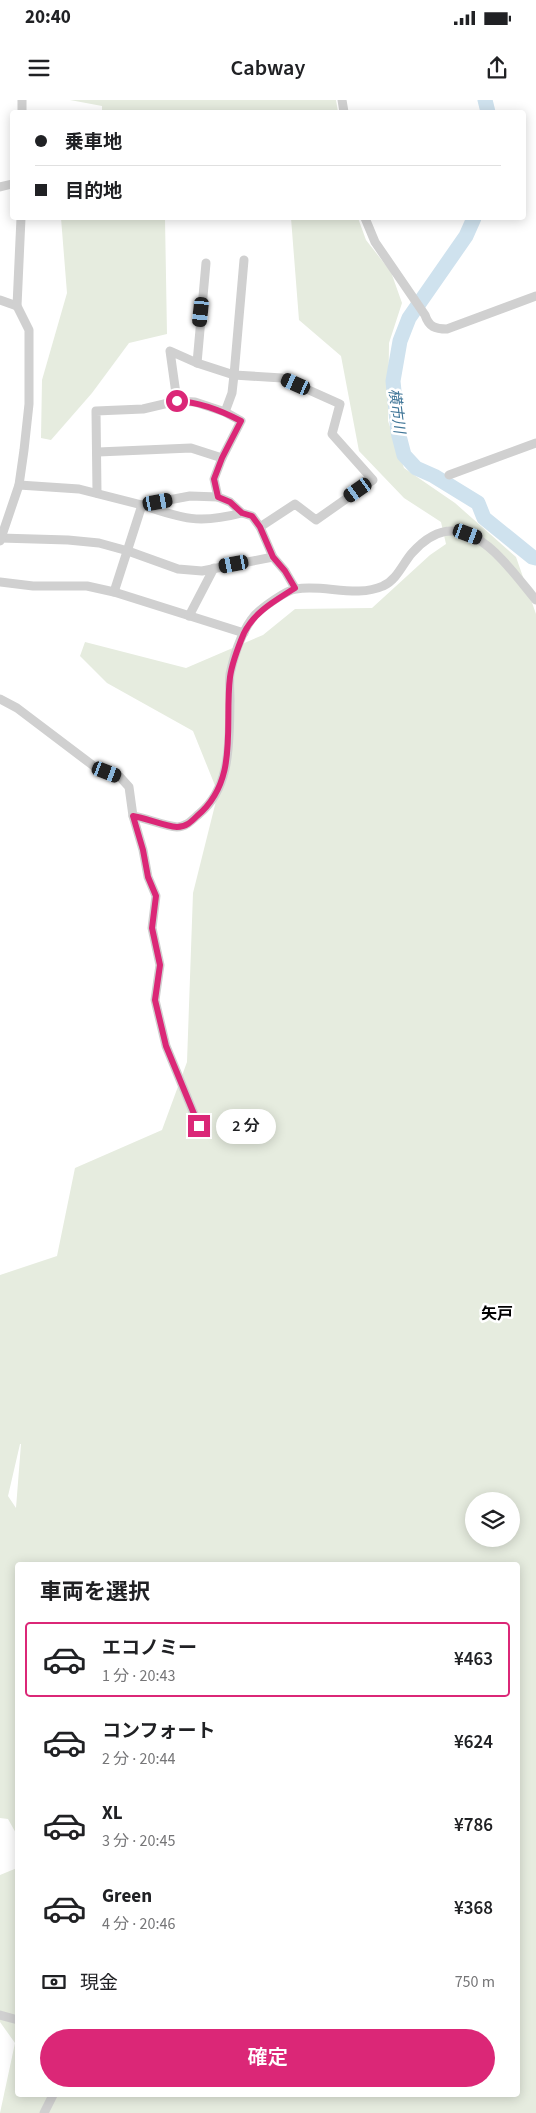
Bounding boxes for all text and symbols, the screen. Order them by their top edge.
text: 20:40 [25,4,71,31]
text: Cabway [231,52,305,84]
icon: menu [25,54,53,82]
icon: share [483,54,511,82]
text: 乗車地 [65,129,122,156]
text: 目的地 [65,178,122,205]
car [191,296,210,328]
car [279,371,312,397]
water label: 横市川 [383,387,410,437]
route start [166,390,188,412]
car [341,475,374,505]
car [141,492,174,512]
car [451,522,484,546]
car [217,554,250,574]
car [90,760,123,784]
callout: 2 分 [216,1108,276,1144]
route end [188,1115,210,1137]
text: 2 分 [232,1115,260,1137]
district label: 矢戸 [481,1303,513,1325]
map controls [465,1492,520,1547]
button: layers [465,1492,520,1547]
text: 車両を選択 [40,1576,150,1608]
text: エコノミー [102,1635,197,1662]
icon: car [42,1637,87,1682]
text: ¥463 [454,1646,493,1673]
text: 1 分 · 20:43 [102,1665,175,1687]
text: コンフォート [102,1718,215,1745]
icon: car [42,1720,87,1765]
text: ¥624 [454,1729,493,1756]
text: 2 分 · 20:44 [102,1748,175,1770]
text: XL [102,1800,123,1827]
icon: car [42,1803,87,1848]
text: ¥786 [454,1812,493,1839]
text: 3 分 · 20:45 [102,1830,175,1852]
text: Green [102,1883,152,1910]
icon: car [42,1886,87,1931]
text: ¥368 [454,1895,493,1922]
text: 4 分 · 20:46 [102,1913,175,1935]
icon: cash [40,1968,68,1996]
text: 現金 [80,1970,118,1997]
text: 750 m [455,1971,495,1993]
button: 確定 [40,2029,495,2087]

